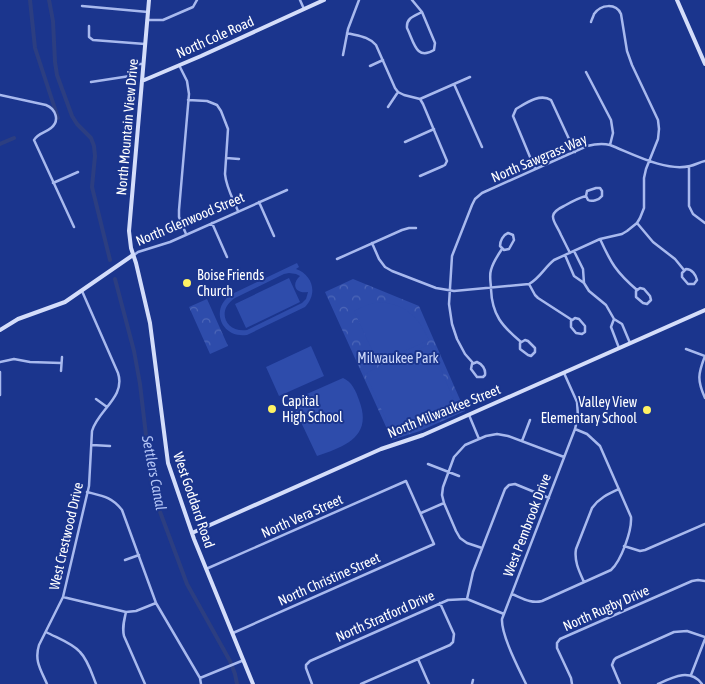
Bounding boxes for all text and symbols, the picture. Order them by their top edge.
street label: North Cole Road [174,13,256,61]
street label: North Mountain View Drive [113,58,141,196]
street label: North Sawgrass Way [489,131,590,185]
street label: North Glenwood Street [133,189,247,249]
place label: Boise Friends Church [197,267,264,299]
marker: Boise Friends Church [181,277,193,289]
park label: Milwaukee Park [357,350,439,366]
street label: North Milwaukee Street [385,381,503,441]
place label: Capital High School [282,393,343,425]
place label: Valley View Elementary School [541,394,638,426]
marker: Capital High School [266,403,278,415]
marker: Valley View Elementary School [641,404,653,416]
water label: Settlers Canal [139,433,170,512]
street label: West Goddard Road [170,450,218,550]
street label: West Pembrook Drive [500,471,554,579]
street label: West Crestwood Drive [46,481,86,591]
street label: North Vera Street [259,491,345,541]
street label: North Christine Street [276,549,382,609]
street label: North Rugby Drive [560,582,652,634]
street label: North Stratford Drive [333,587,437,645]

